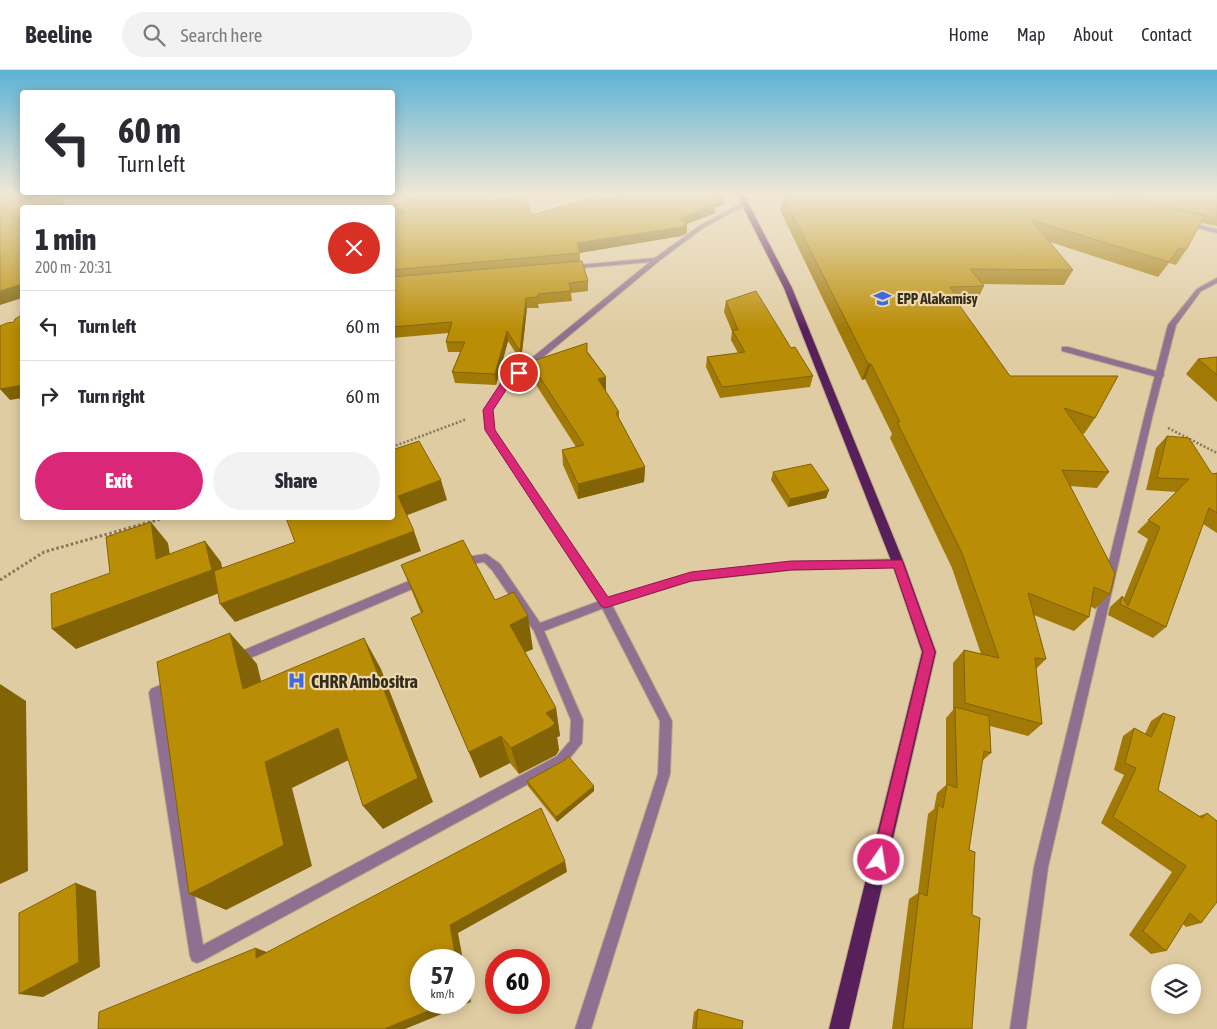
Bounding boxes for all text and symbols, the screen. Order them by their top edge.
search box [122,12,472,57]
text: Beeline [25,21,92,48]
icon: search [140,21,168,49]
text: Search here [180,24,262,46]
text: Home [949,24,989,45]
text: Map [1017,24,1046,45]
text: About [1074,24,1113,45]
text: Contact [1141,24,1192,45]
icon: left [35,110,100,175]
text: 60 m [118,110,181,150]
text: Turn left [118,151,185,177]
text: 1 min [35,222,96,256]
button: close [328,222,380,274]
text: 200 m · 20:31 [35,258,112,276]
school or university icon: EPP Alakamisy [873,288,893,308]
place label: EPP Alakamisy [897,290,979,307]
icon: left [35,312,63,340]
text: Turn left [78,315,136,337]
text: 60 m [346,315,380,337]
pin [498,352,540,394]
icon: arrive [505,359,533,387]
icon: right [35,382,63,410]
text: Turn right [78,385,145,407]
text: 60 m [346,385,380,407]
button: Exit [35,452,203,510]
button: Share [213,452,380,510]
hospital icon: CHRR Ambositra [287,671,307,691]
place label: CHRR Ambositra [311,671,418,692]
position arrow [852,833,904,885]
speed limit sign: 60 [485,949,550,1014]
text: 57 [431,961,454,989]
map controls [1151,964,1201,1014]
button: layers [1151,964,1201,1014]
text: km/h [431,987,454,1001]

